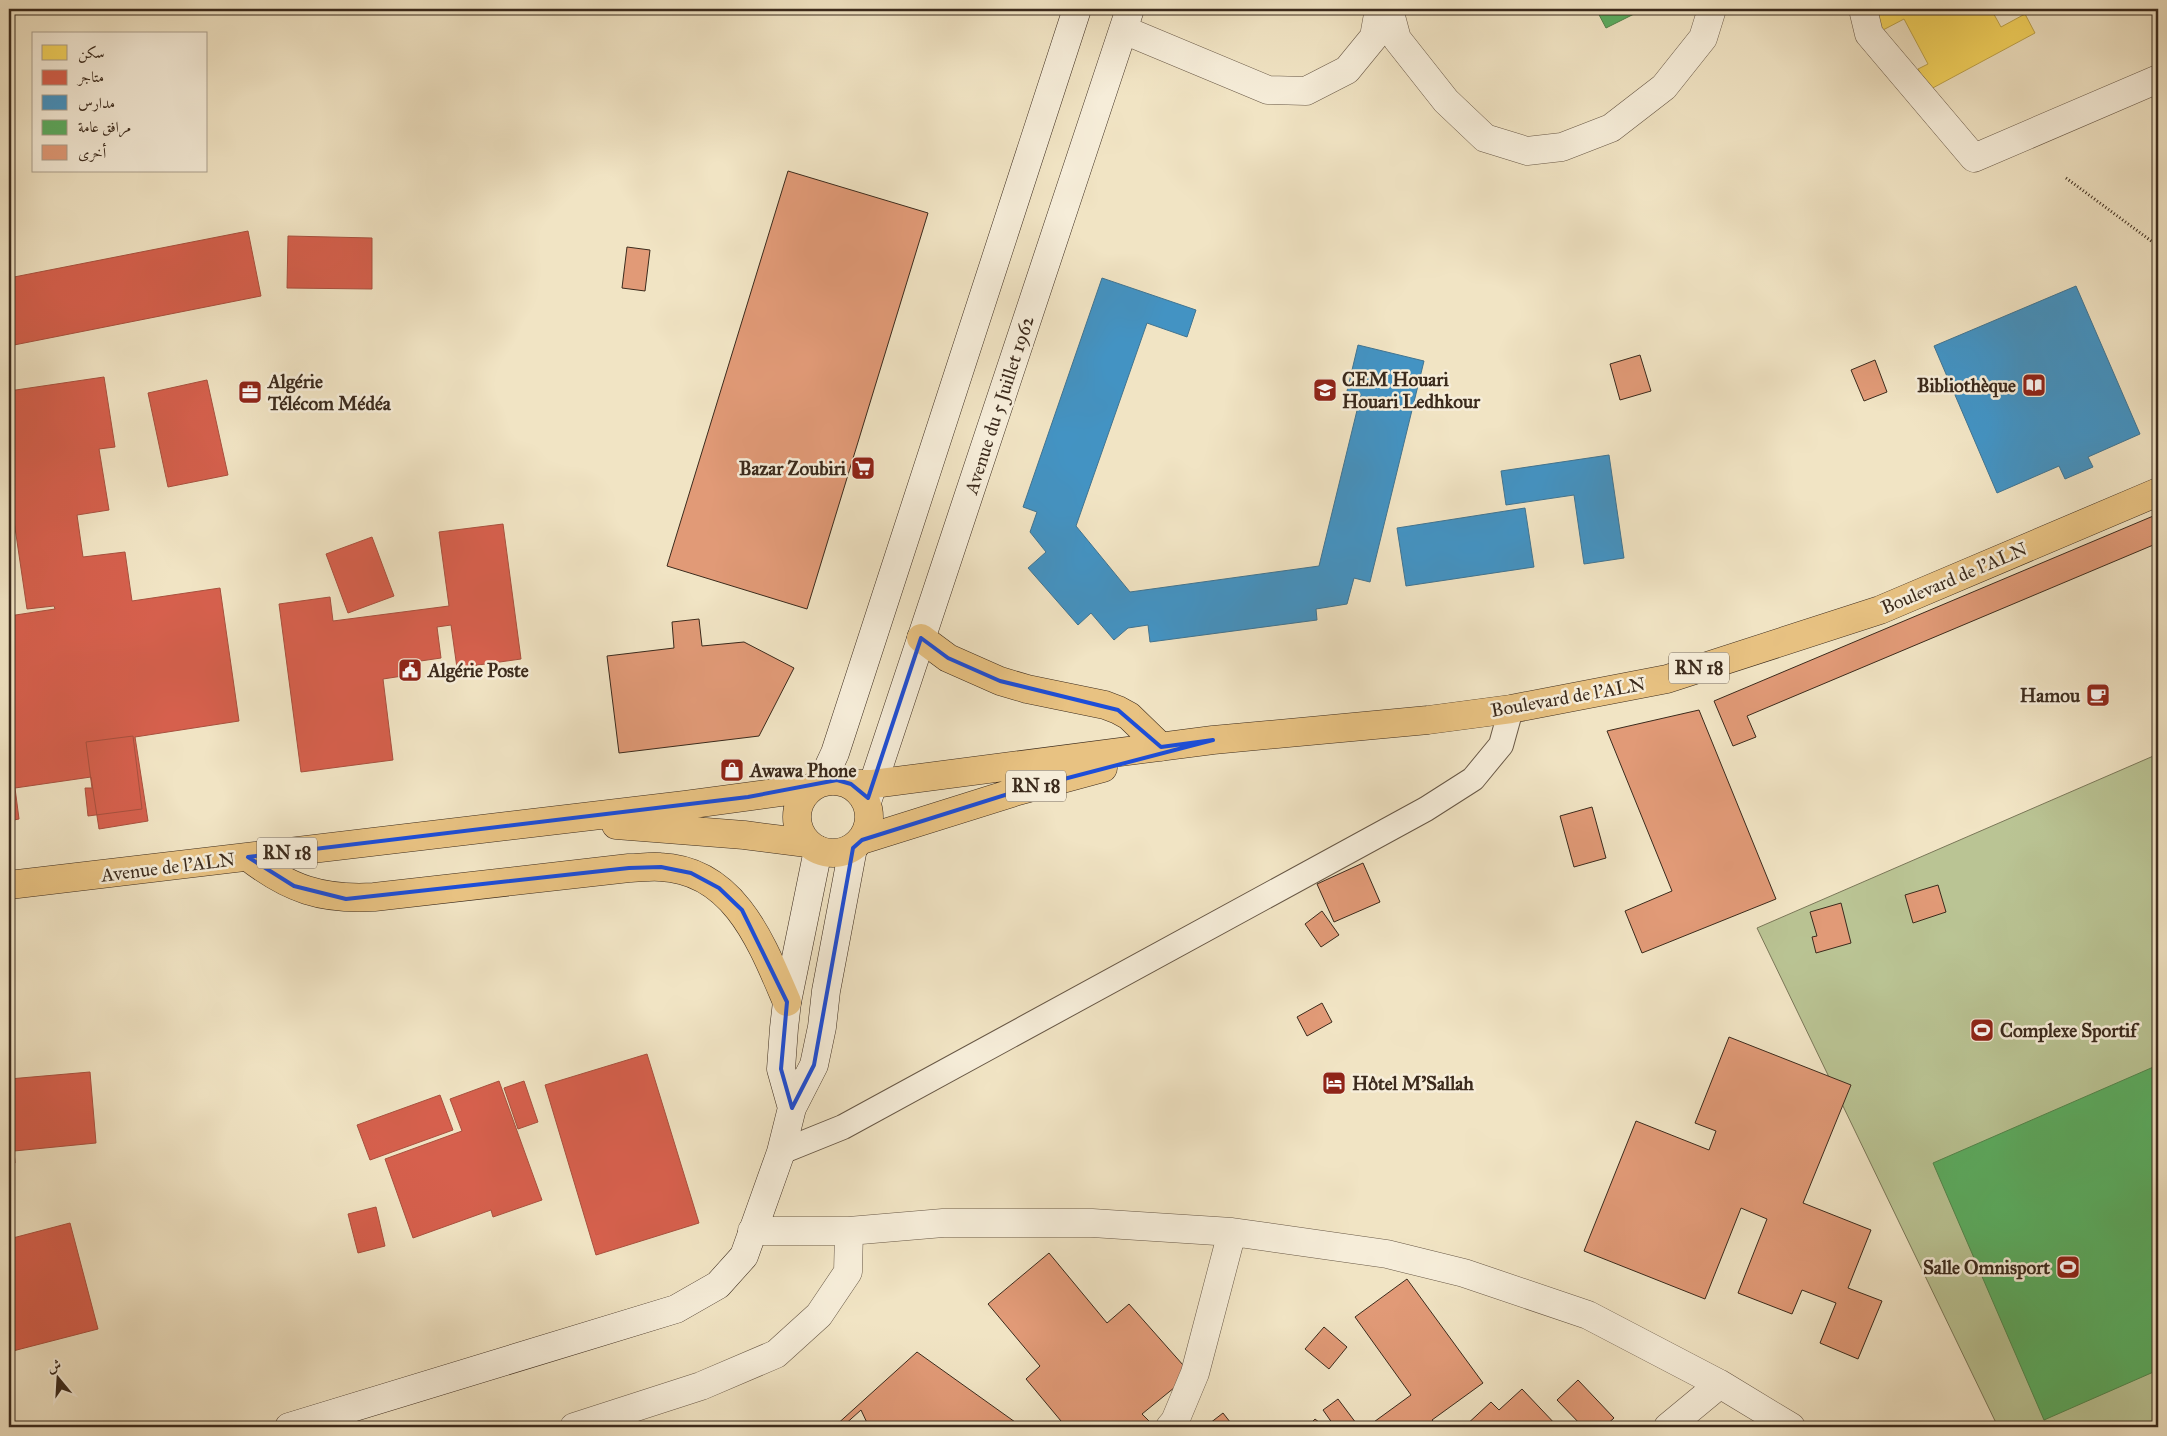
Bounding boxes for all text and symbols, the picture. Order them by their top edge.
legend [32,32,208,172]
text: سكن [78,44,105,63]
text: متاجر [76,68,104,86]
text: مدارس [78,94,115,112]
text: مرافق عامة [78,118,131,138]
text: أخرى [78,142,107,162]
street label: Avenue du 5 Juillet 1962 [959,312,1040,498]
place label: CEM Houari Houari Ledhkour [1342,368,1481,413]
place label: Algérie Télécom Médéa [266,370,392,415]
library icon: Bibliothèque [2021,372,2047,398]
place label: Bibliothèque [1917,374,2016,398]
school or university icon: CEM Houari Houari Ledhkour [1312,377,1338,403]
office icon: Algérie Télécom Médéa [237,379,263,405]
supermarket icon: Bazar Zoubiri [850,455,876,481]
place label: Bazar Zoubiri [739,457,847,480]
street label: Boulevard de l'ALN [1877,537,2031,619]
road number: RN 18 [1669,652,1729,684]
public building icon: Algérie Poste [397,657,423,683]
place label: Algérie Poste [426,659,529,683]
street label: Boulevard de l'ALN [1489,672,1647,722]
cafe icon: Hamou [2085,682,2111,708]
place label: Hamou [2020,684,2081,707]
shop icon: Awawa Phone [719,757,745,783]
place label: Awawa Phone [748,759,856,782]
road number: RN 18 [1006,770,1066,801]
road number: RN 18 [257,838,317,868]
street label: Avenue de l'ALN [99,847,236,887]
sports icon: Complexe Sportif [1969,1017,1995,1043]
place label: Complexe Sportif [2000,1019,2140,1043]
hotel icon: Hôtel M'Sallah [1321,1070,1347,1096]
place label: Hôtel M'Sallah [1352,1072,1474,1095]
sports icon: Salle Omnisport [2055,1254,2081,1280]
place label: Salle Omnisport [1923,1256,2050,1280]
north arrow [32,1354,82,1404]
text: ش [45,1356,63,1376]

